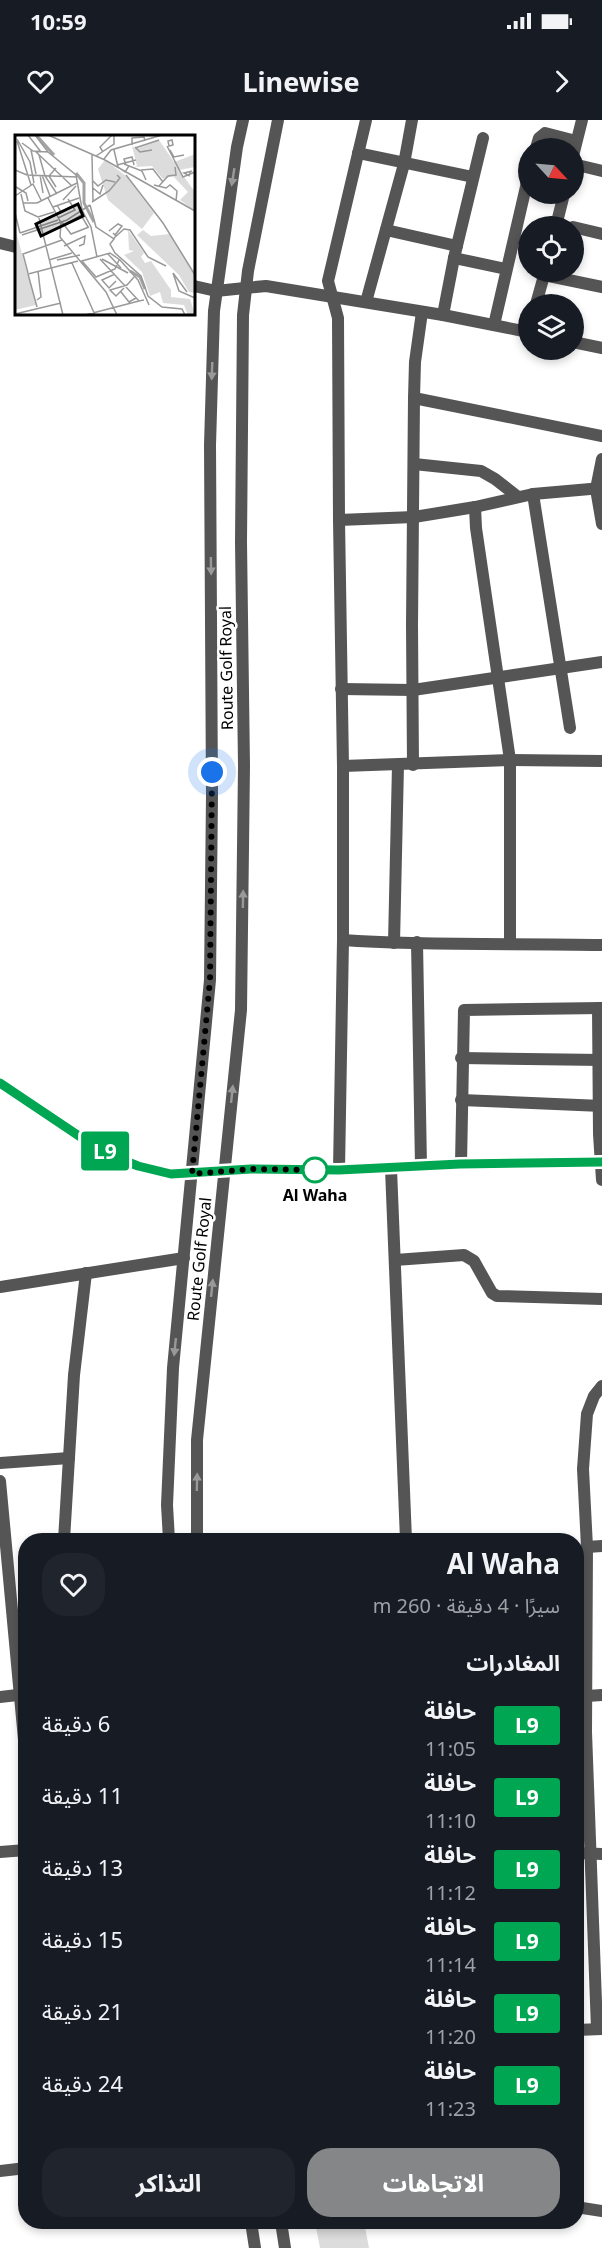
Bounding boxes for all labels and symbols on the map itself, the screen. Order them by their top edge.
inset map [15,135,195,315]
north arrow [518,138,584,204]
one-way arrow [228,168,237,187]
one-way arrow [207,362,217,381]
one-way arrow [206,556,216,575]
street label: Route Golf Royal [214,606,238,730]
your location [197,757,227,787]
one-way arrow [238,890,247,909]
one-way arrow [227,1084,237,1103]
line badge: L9 [78,1132,132,1170]
marker: Al Waha [302,1157,328,1183]
place label: Al Waha [283,1184,347,1206]
street label: Route Golf Royal [182,1196,216,1322]
one-way arrow [207,1278,217,1297]
one-way arrow [170,1338,180,1357]
one-way arrow [192,1473,202,1492]

